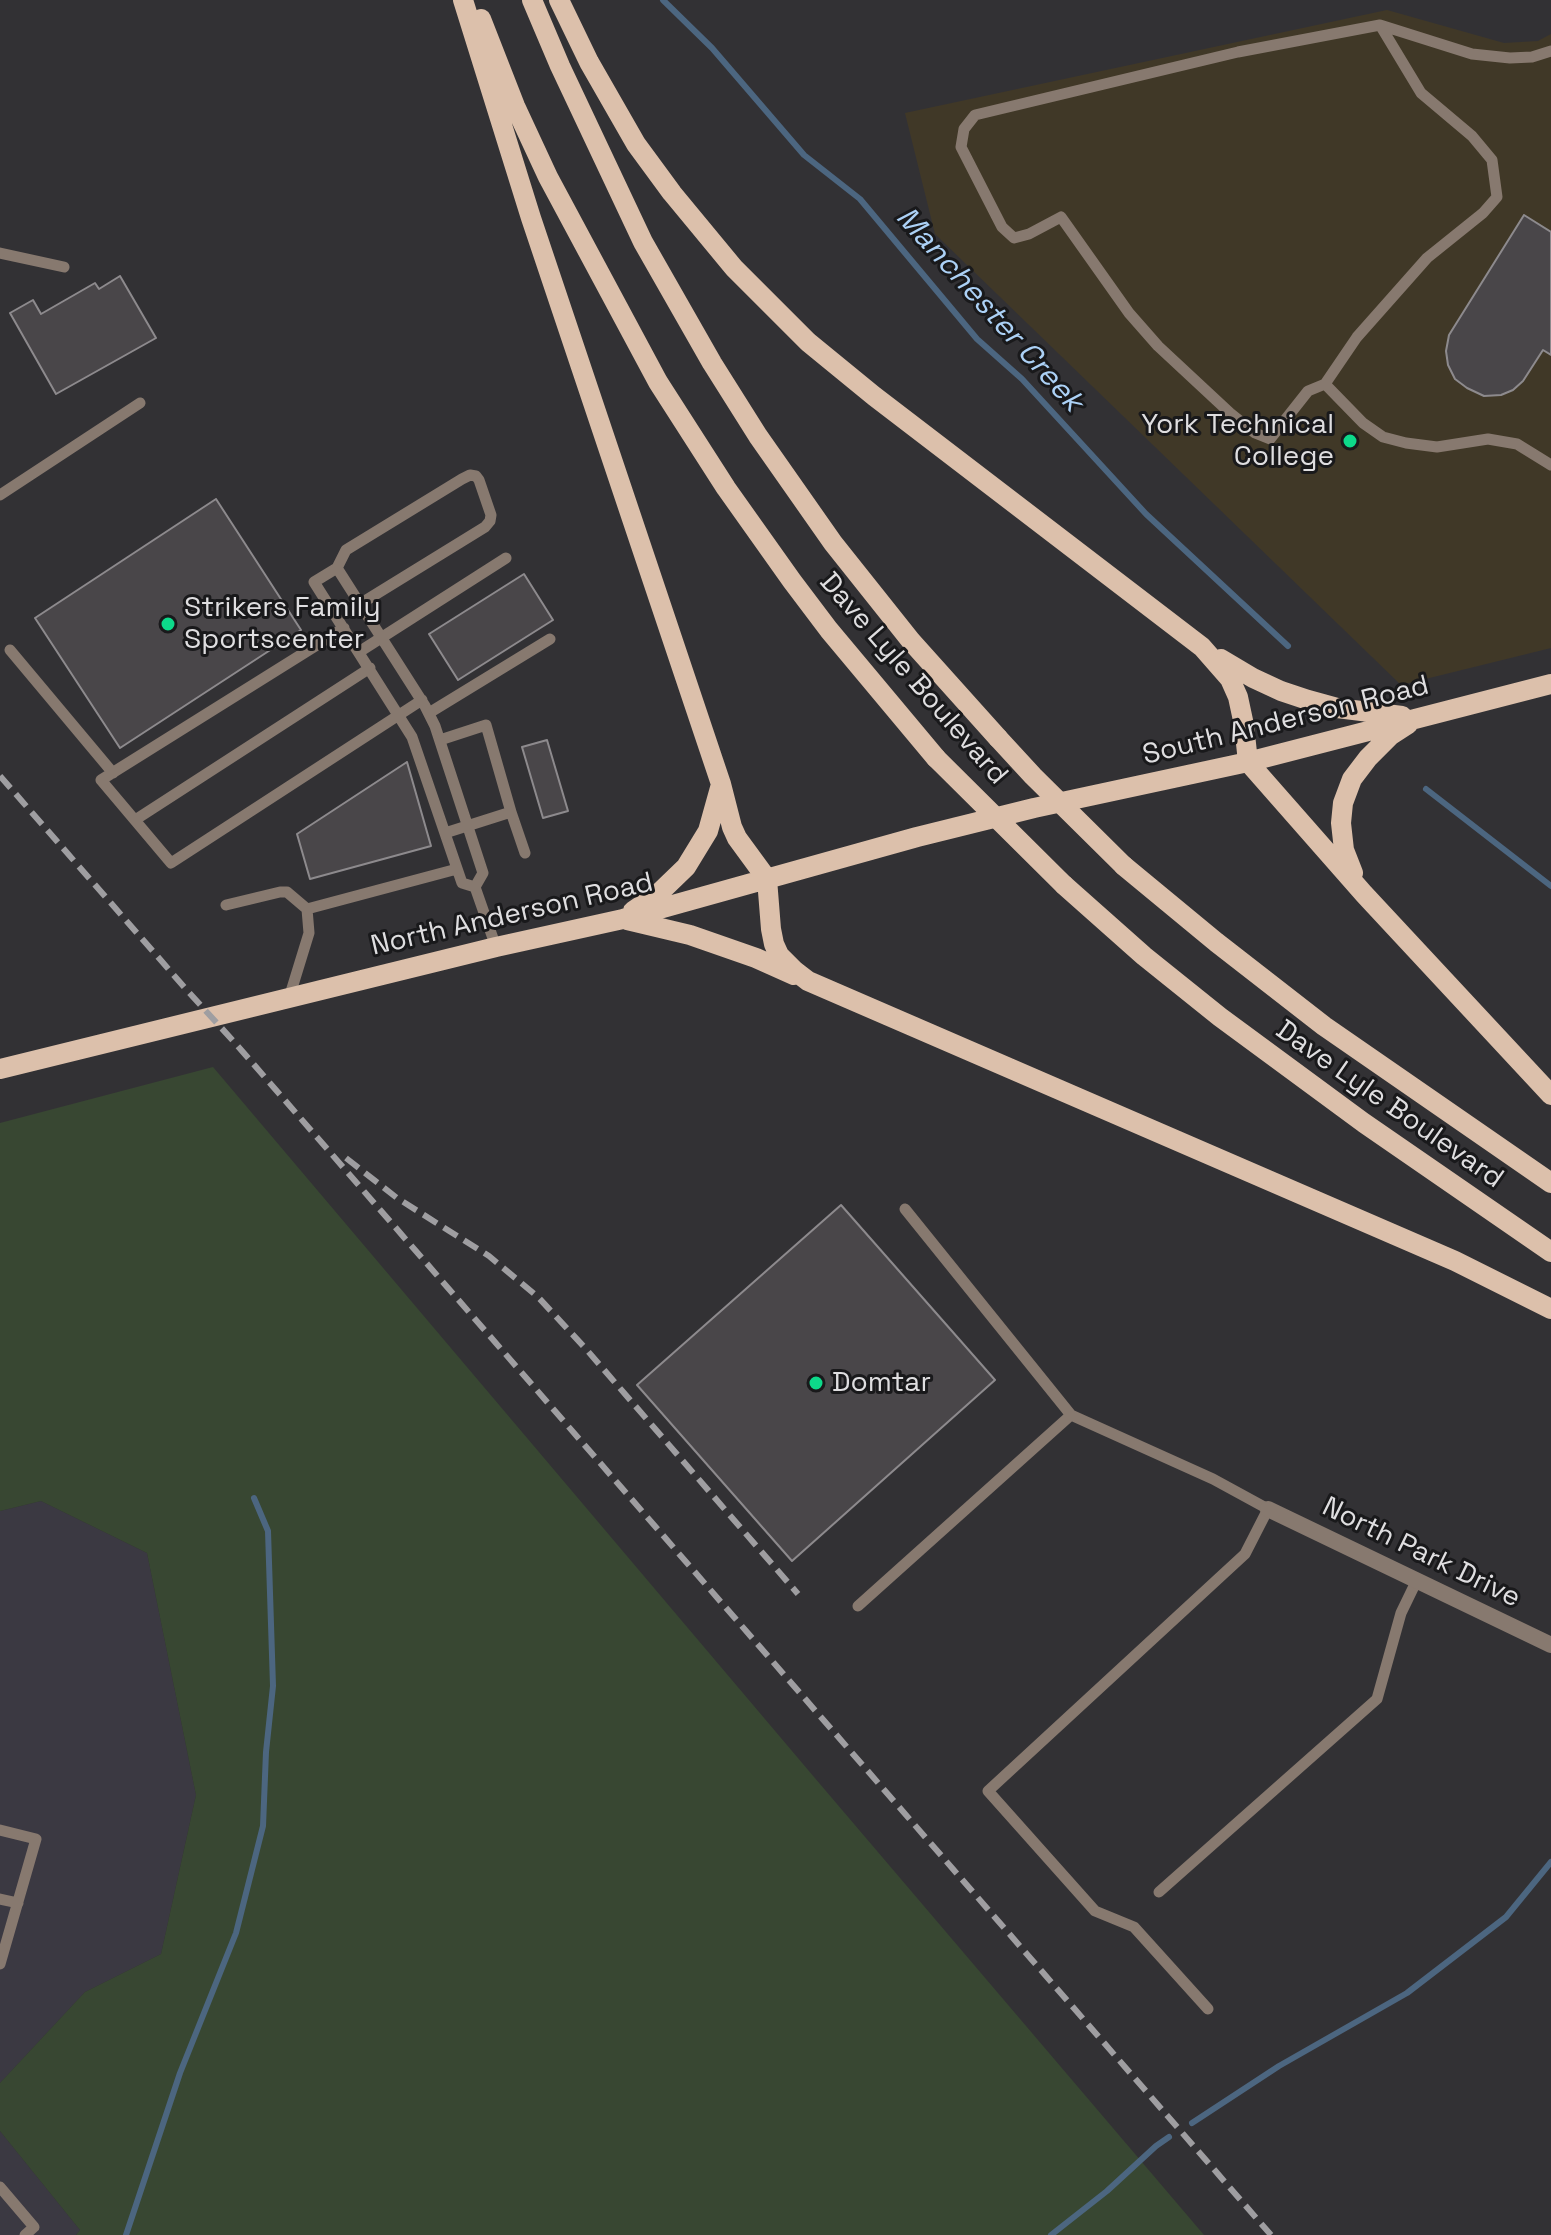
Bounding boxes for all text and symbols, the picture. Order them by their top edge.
water label: Manchester Creek [888,200,1090,420]
place label: York Technical College [1141,408,1334,474]
marker: York Technical College [1341,432,1359,450]
street label: Dave Lyle Boulevard [812,566,1014,792]
place label: Strikers Family Sportscenter [184,591,381,657]
marker: Strikers Family Sportscenter [159,615,177,633]
street label: South Anderson Road [1139,669,1433,773]
street label: North Anderson Road [368,866,656,964]
street label: Dave Lyle Boulevard [1269,1014,1509,1196]
place label: Domtar [832,1366,931,1400]
marker: Domtar [807,1374,825,1392]
street label: North Park Drive [1316,1491,1526,1615]

